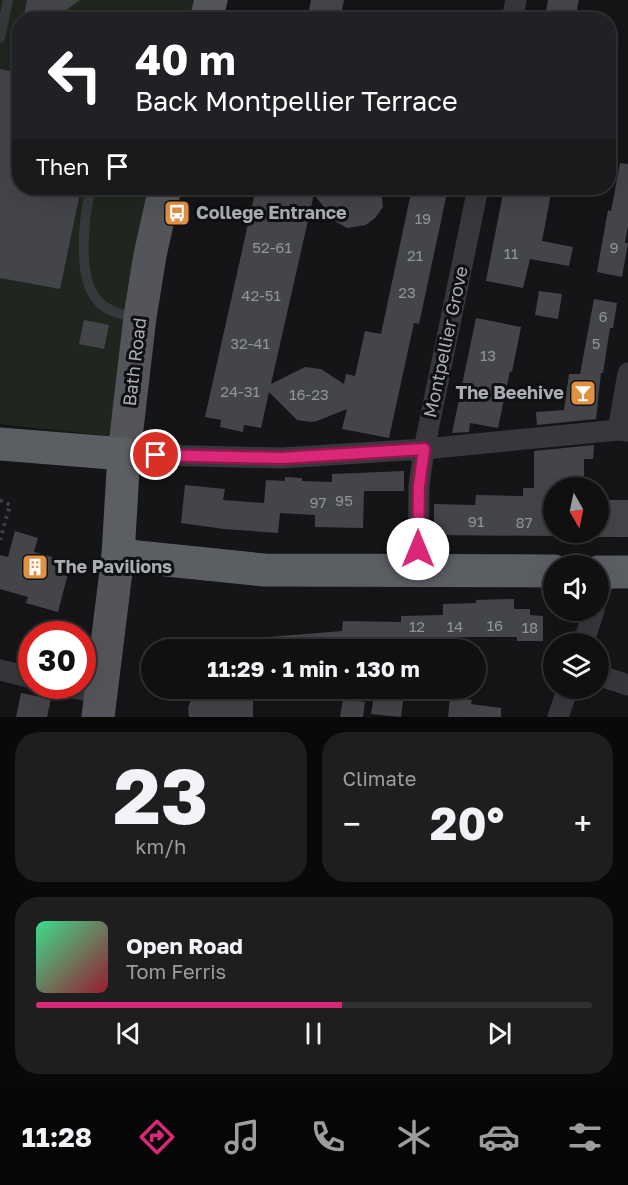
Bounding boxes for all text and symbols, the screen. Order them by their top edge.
text: 40 m [135,34,236,84]
icon: left [36,36,114,114]
text: Back Montpellier Terrace [135,85,458,117]
icon: arrive [101,150,134,183]
text: Then [36,153,89,180]
bus stop icon: College Entrance [162,198,192,228]
place label: College Entrance [196,201,347,223]
house number: 19 [415,209,431,227]
house number: 52-61 [252,238,292,256]
house number: 9 [609,238,619,256]
house number: 11 [504,244,518,262]
house number: 21 [407,246,423,264]
street label: Montpellier Grove [418,264,472,420]
house number: 23 [398,283,416,301]
house number: 42-51 [241,286,281,304]
house number: 6 [598,307,608,325]
street label: Bath Road [118,316,150,407]
house number: 32-41 [230,334,270,352]
house number: 5 [592,334,600,352]
house number: 13 [480,346,496,364]
bar icon: The Beehive [568,378,598,408]
place label: The Beehive [455,381,564,403]
house number: 24-31 [220,382,260,400]
house number: 16-23 [289,385,329,403]
pin [130,429,181,480]
icon: arrive [139,438,172,471]
north arrow [543,477,609,543]
map controls [543,477,609,699]
house number: 95 [335,491,353,509]
house number: 97 [309,493,327,511]
house number: 91 [468,512,484,530]
house number: 87 [515,513,533,531]
position arrow [386,517,450,581]
building icon: The Pavilions [20,552,50,582]
place label: The Pavilions [54,555,172,577]
button: sound [543,555,609,621]
house number: 16 [487,616,503,634]
house number: 12 [409,617,425,635]
house number: 14 [447,617,463,635]
house number: 18 [522,618,538,636]
speed limit sign: 30 [18,621,96,699]
button: layers [543,633,609,699]
text: 11:29 · 1 min · 130 m [207,655,420,682]
text: 23 [113,748,208,841]
text: Climate [343,766,416,790]
text: 20° [430,796,504,850]
text: − [343,804,361,843]
text: + [574,804,592,843]
text: km/h [135,834,186,858]
text: Open Road [126,932,243,959]
text: Tom Ferris [126,959,226,983]
icon: previous [112,1017,145,1050]
icon: pause [297,1017,330,1050]
icon: next [483,1017,516,1050]
icon: directions [136,1116,178,1158]
icon: music [221,1116,263,1158]
icon: phone [307,1116,349,1158]
icon: climate [393,1116,435,1158]
icon: car [478,1116,520,1158]
icon: filters [564,1116,606,1158]
text: 11:28 [22,1121,92,1153]

